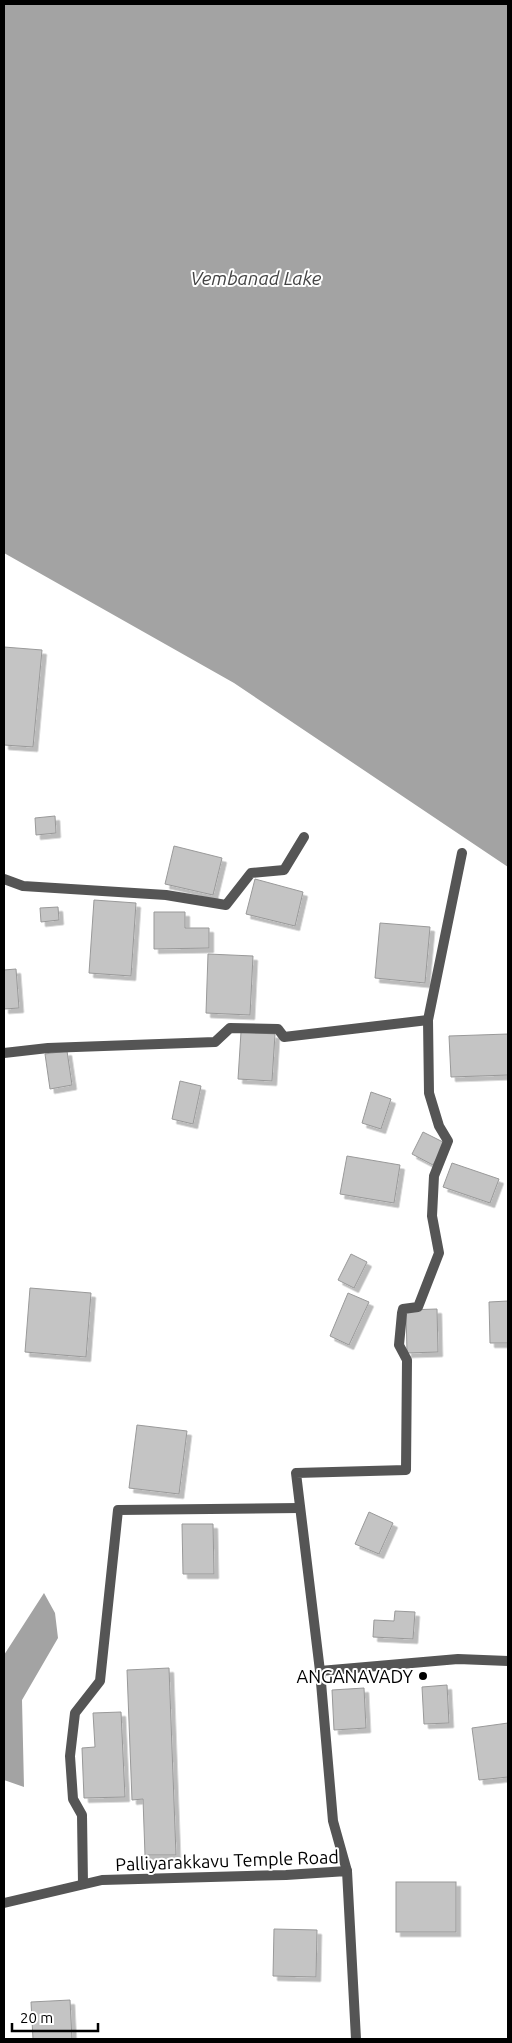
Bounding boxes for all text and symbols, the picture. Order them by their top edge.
water label: Vembanad Lake [191,267,322,289]
place label: ANGANAVADY [296,1666,414,1686]
marker: ANGANAVADY [417,1670,429,1682]
street label: Palliyarakkavu Temple Road [115,1846,339,1874]
scale bar [12,2000,99,2032]
text: 20 m [20,2009,53,2026]

